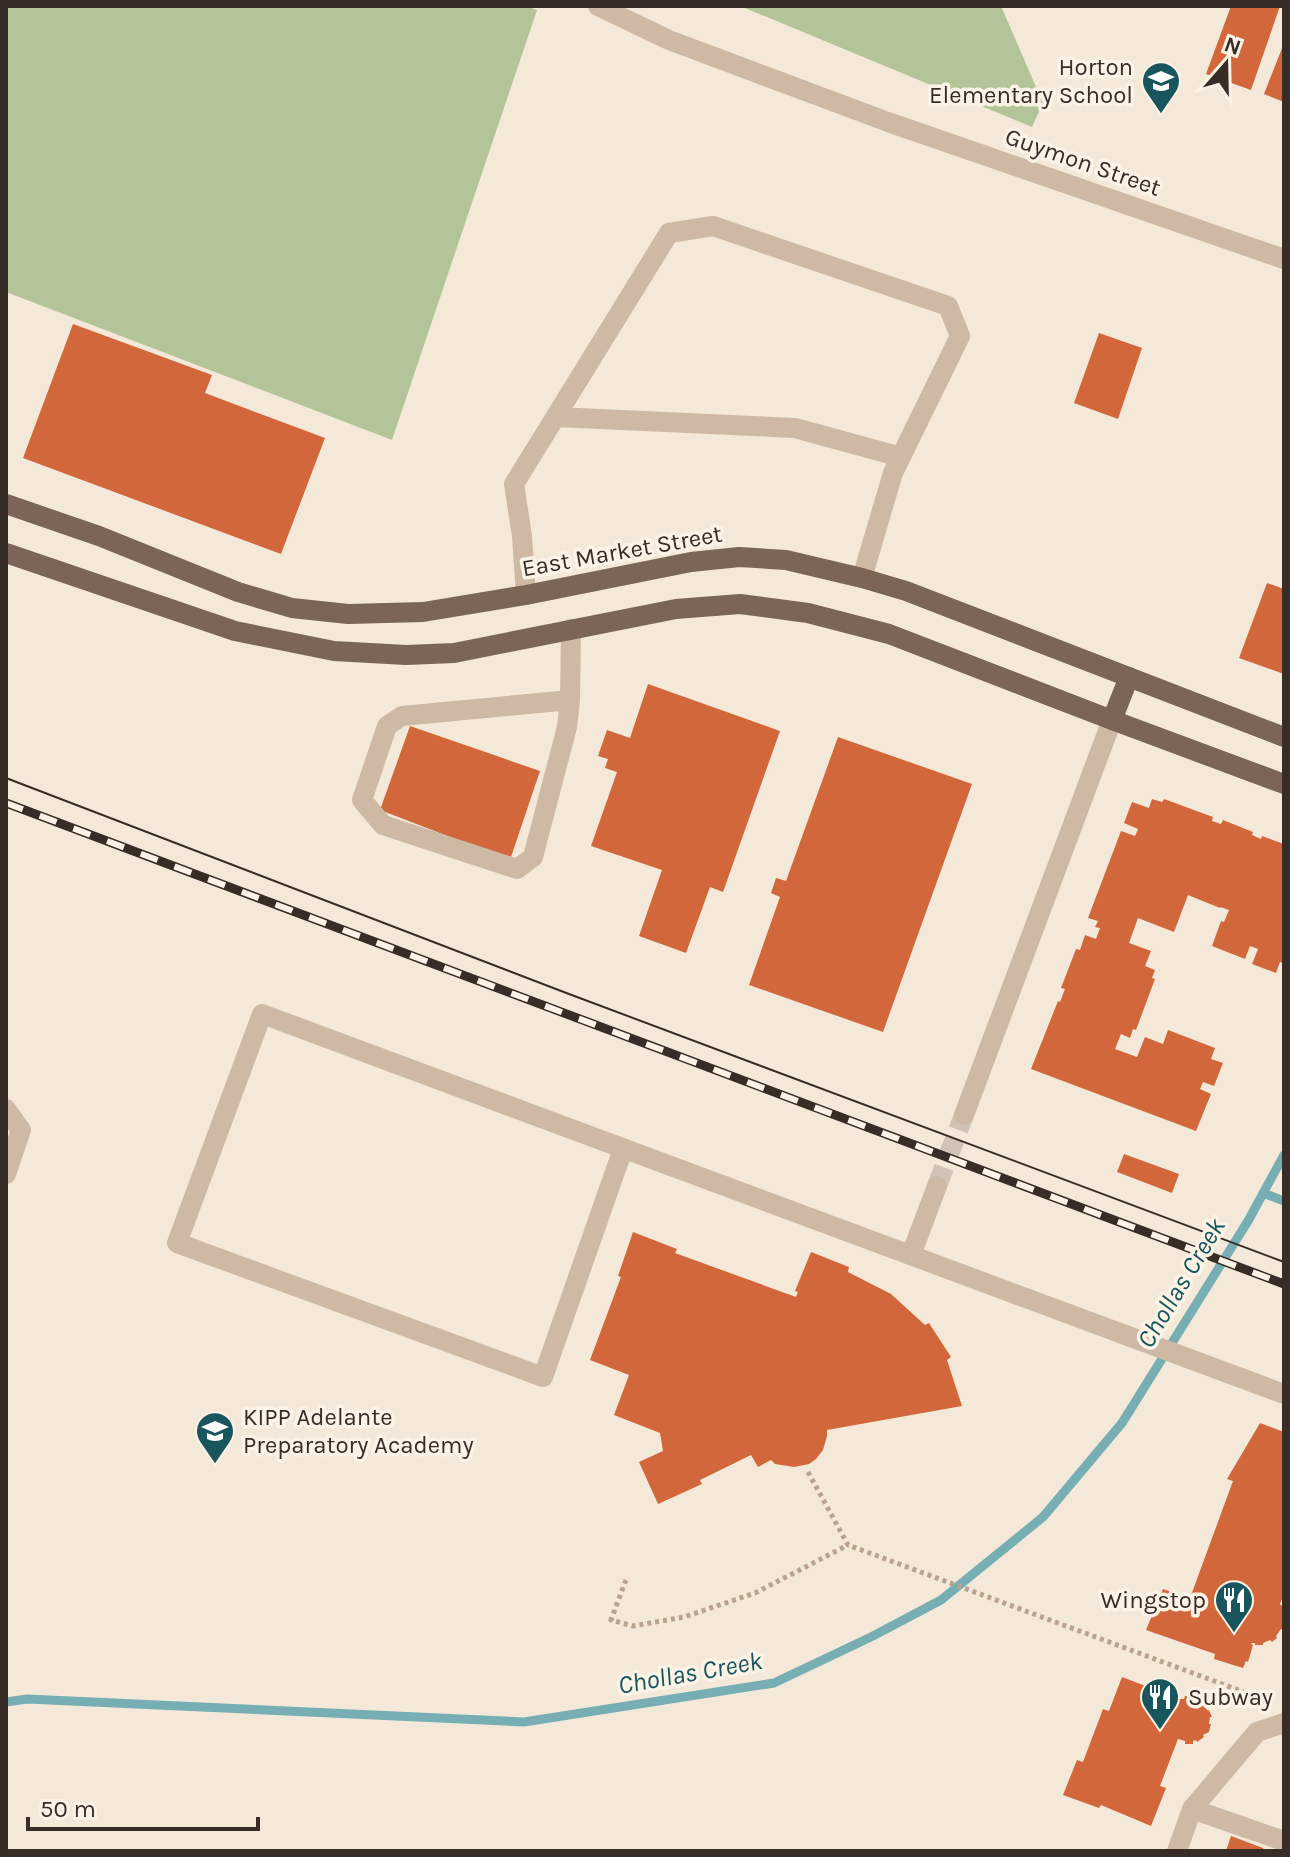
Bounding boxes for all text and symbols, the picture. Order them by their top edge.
north arrow [1186,24,1266,104]
text: N [1221,31,1244,61]
place label: Horton Elementary School [929,53,1133,109]
school or university icon: Horton Elementary School [1140,60,1182,115]
street label: Guymon Street [1001,122,1165,202]
street label: East Market Street [520,520,724,582]
water label: Chollas Creek [1130,1212,1232,1354]
place label: KIPP Adelante Preparatory Academy [243,1403,474,1459]
school or university icon: KIPP Adelante Preparatory Academy [194,1410,236,1465]
restaurant icon: Wingstop [1213,1579,1255,1634]
place label: Wingstop [1101,1586,1206,1614]
water label: Chollas Creek [615,1645,765,1701]
restaurant icon: Subway [1139,1676,1181,1731]
place label: Subway [1188,1683,1273,1711]
scale bar [28,1781,258,1831]
text: 50 m [40,1795,96,1823]

